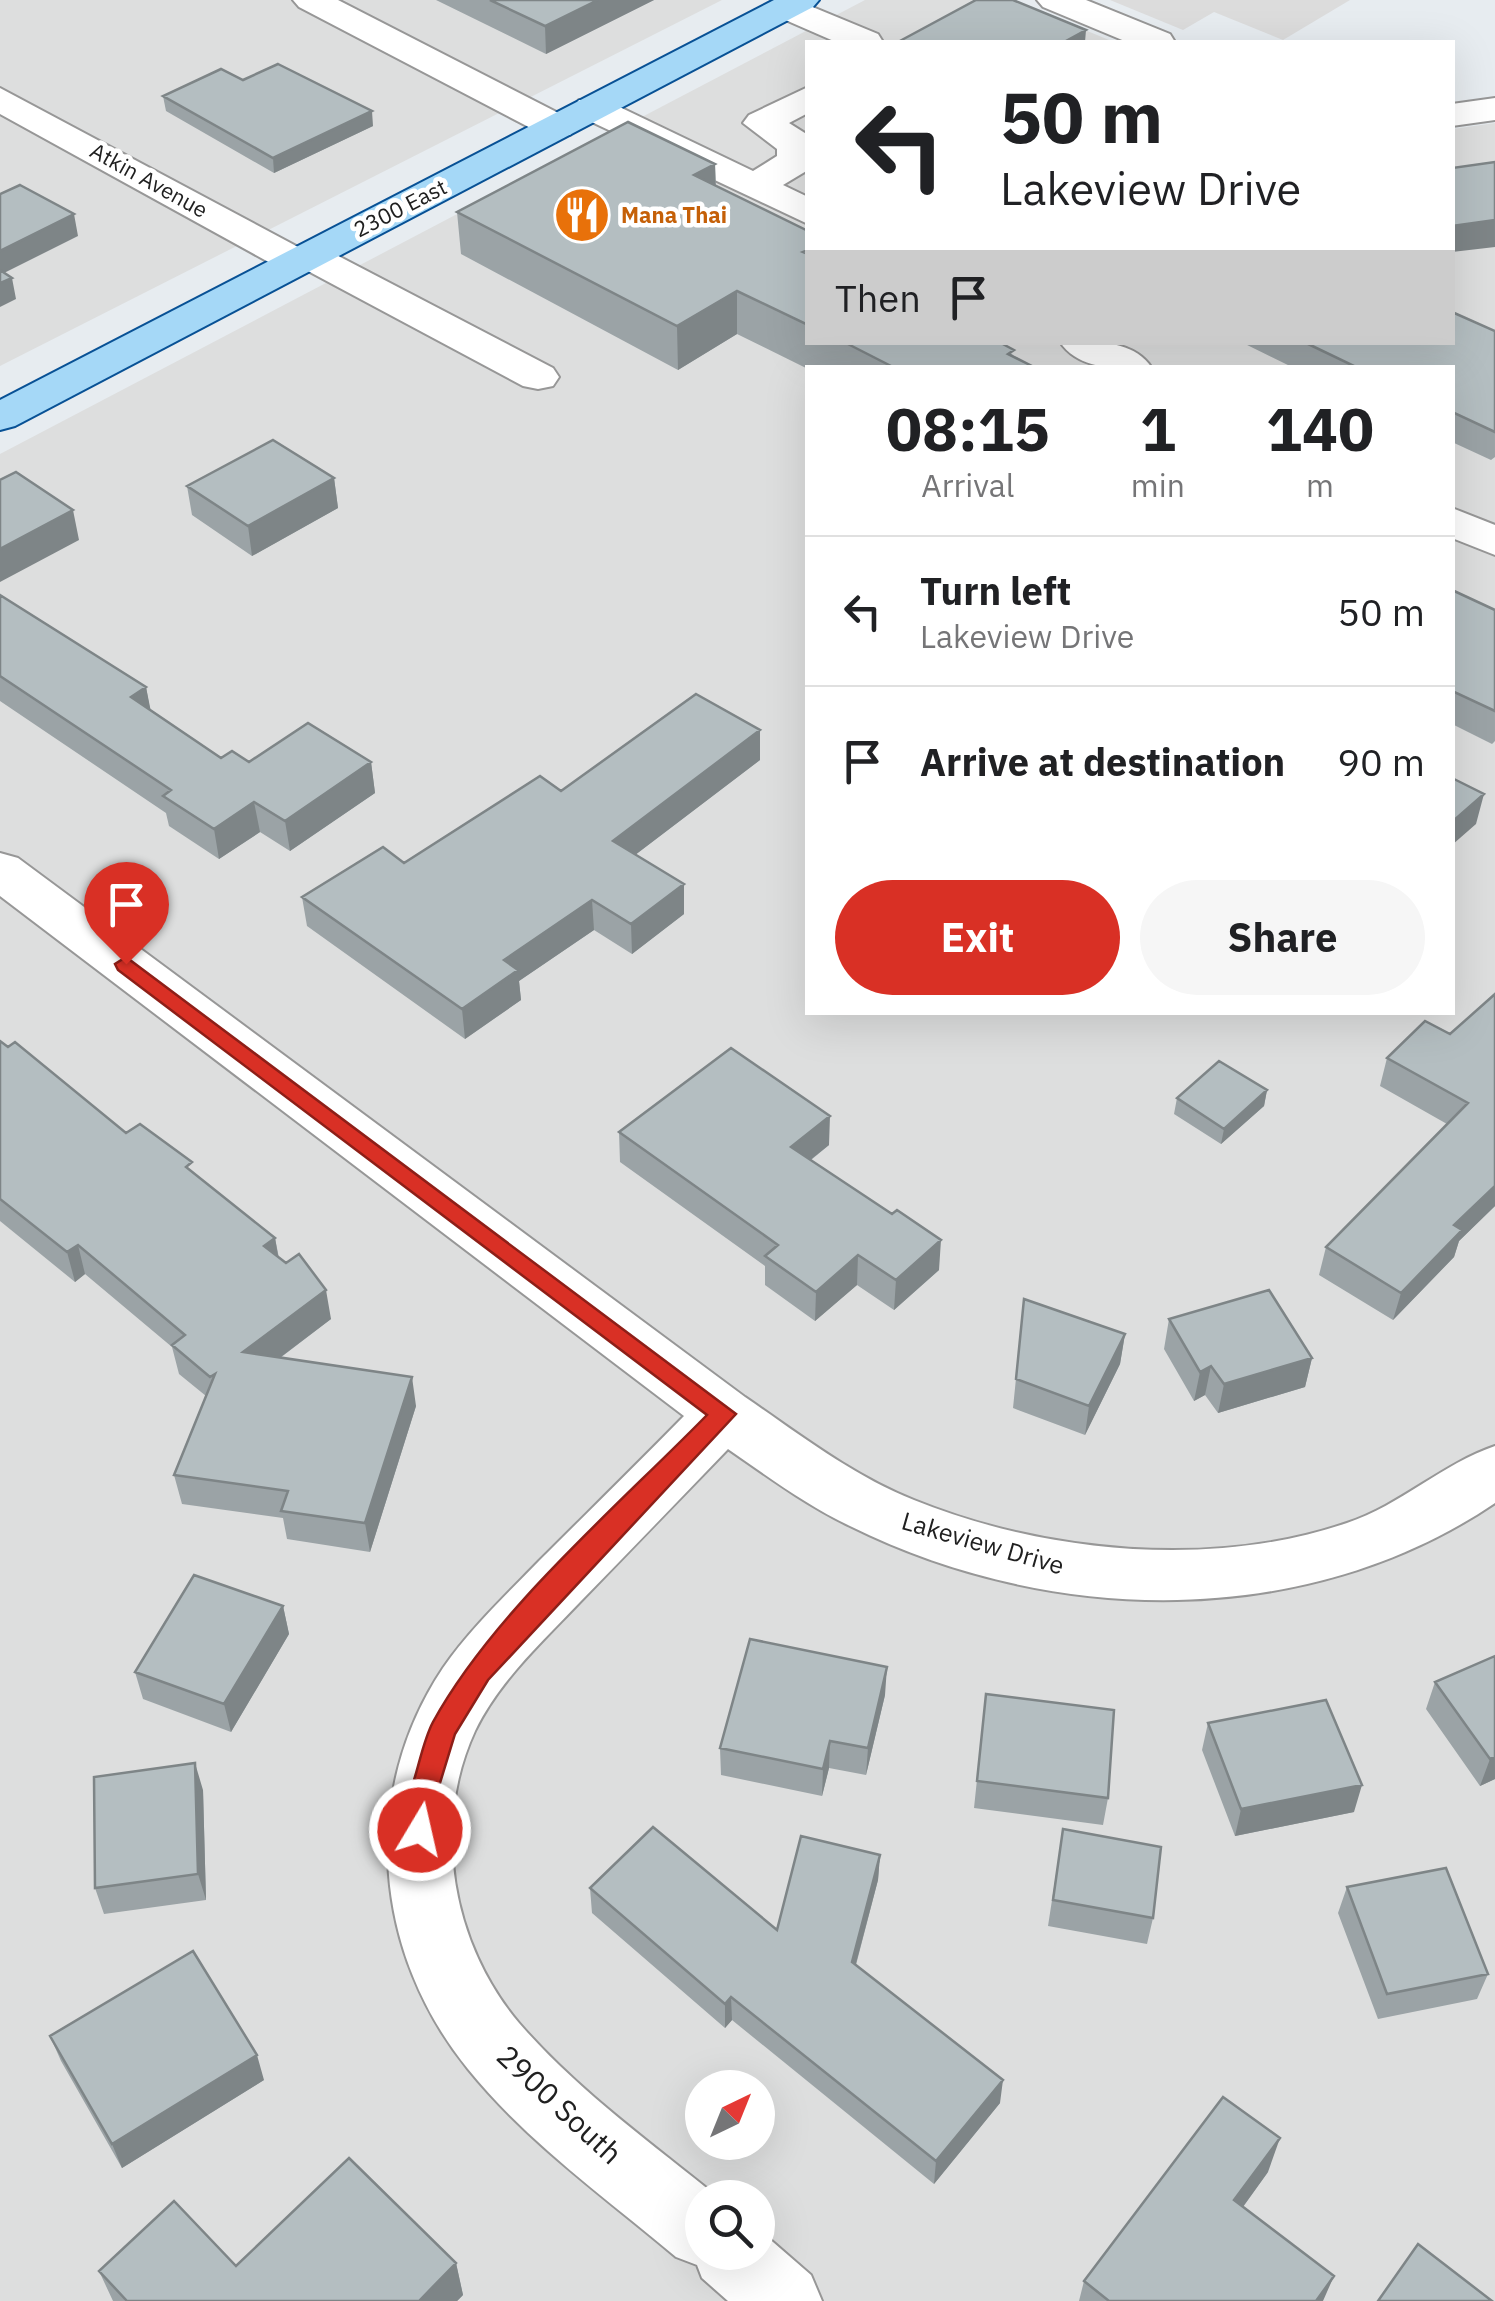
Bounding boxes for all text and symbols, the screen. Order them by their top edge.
text: 50 m [1000,71,1163,162]
icon: left [835,80,965,210]
street label: Atkin Avenue [85,135,213,224]
text: Lakeview Drive [1000,159,1301,217]
street label: 2300 East [348,172,451,243]
restaurant icon: Mana Thai [552,185,612,245]
place label: Mana Thai [621,200,727,229]
icon: arrive [941,270,996,325]
text: Then [835,273,921,322]
text: 08:15 [886,389,1050,468]
text: 1 [1140,389,1176,468]
text: 140 [1266,389,1374,468]
text: Arrival [921,464,1015,506]
text: min [1131,464,1185,506]
text: m [1306,464,1334,506]
text: Turn left [920,566,1071,615]
icon: left [835,584,890,639]
text: 50 m [1337,587,1425,636]
text: Lakeview Drive [920,615,1134,657]
icon: arrive [835,734,890,789]
text: Arrive at destination [920,737,1285,786]
text: 90 m [1337,737,1425,786]
pin [84,862,169,965]
icon: arrive [99,877,154,932]
button: Exit [835,880,1120,995]
button: Share [1140,880,1425,995]
street label: Lakeview Drive [898,1504,1068,1581]
position arrow [368,1778,472,1882]
street label: 2900 South [489,2036,631,2172]
north arrow [685,2070,775,2160]
map controls [685,2070,775,2270]
button: search [685,2180,775,2270]

